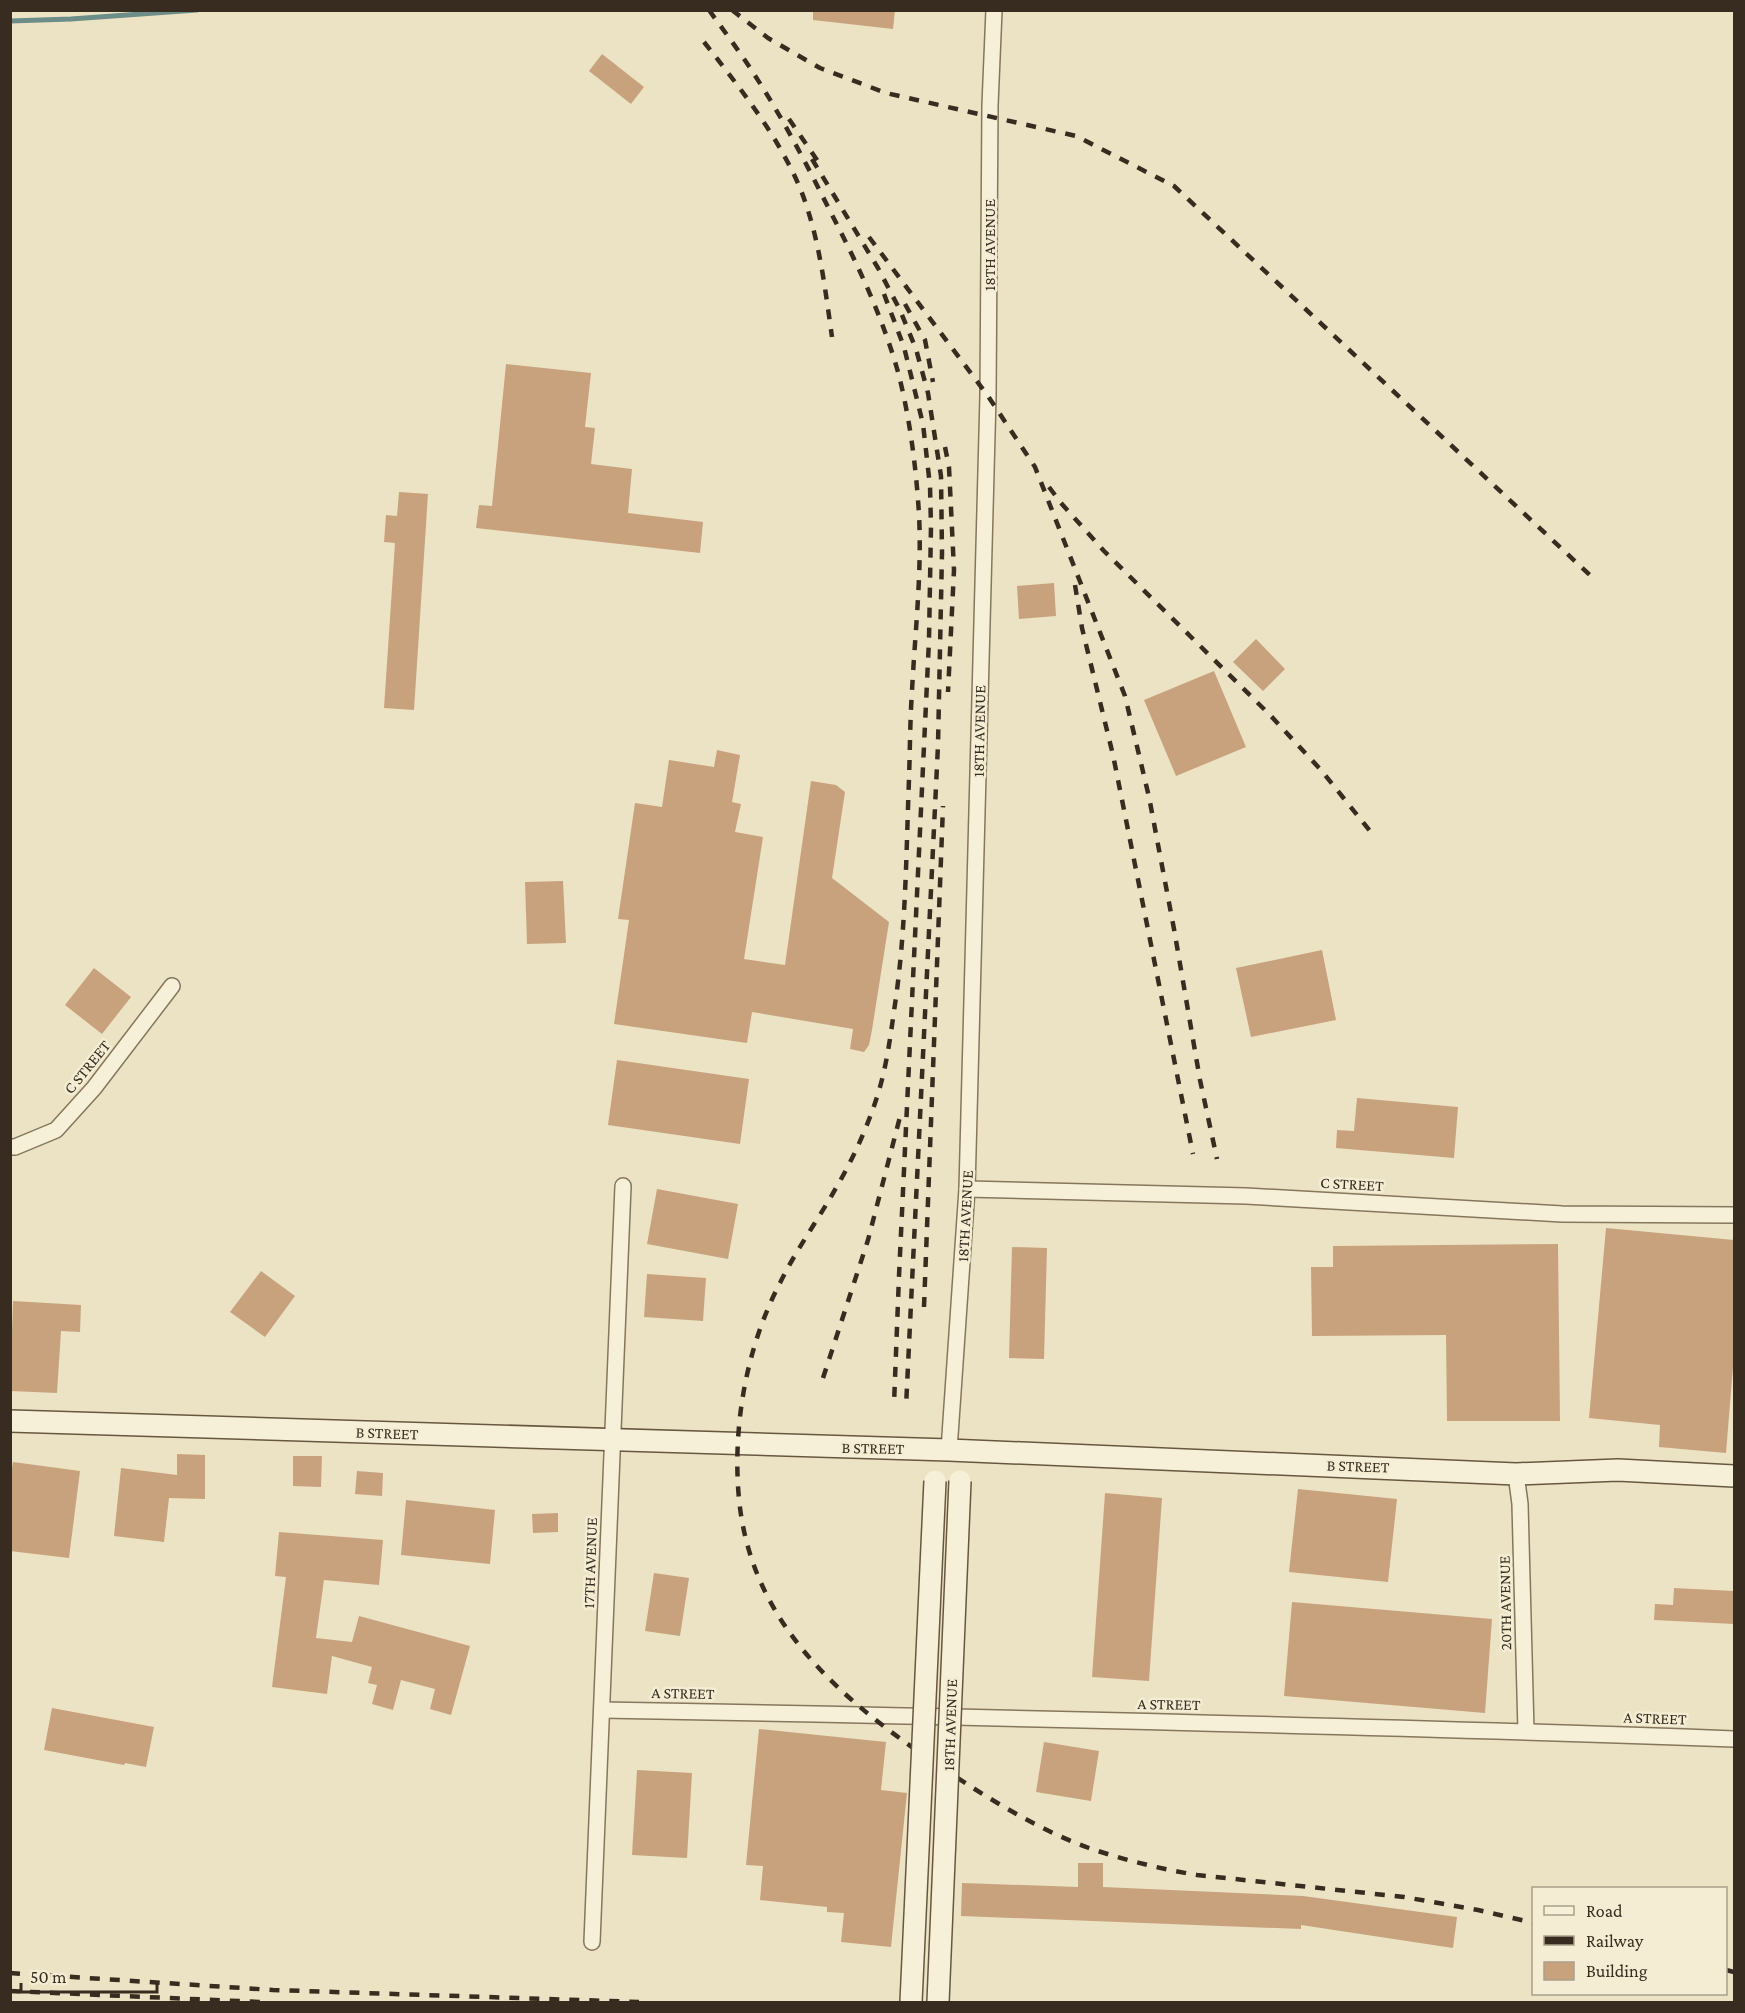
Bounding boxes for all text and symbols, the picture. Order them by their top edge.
street label: 18TH AVENUE [981,199,998,291]
street label: 18TH AVENUE [970,684,988,777]
street label: C STREET [60,1037,114,1097]
street label: 18TH AVENUE [954,1169,976,1262]
street label: C STREET [1320,1174,1384,1194]
street label: B STREET [355,1423,419,1443]
street label: B STREET [841,1439,905,1457]
street label: B STREET [1326,1456,1390,1476]
street label: 17TH AVENUE [580,1517,600,1609]
street label: 20TH AVENUE [1496,1555,1514,1651]
street label: 18TH AVENUE [940,1678,960,1771]
street label: A STREET [651,1684,715,1702]
street label: A STREET [1137,1695,1201,1713]
street label: A STREET [1623,1708,1687,1728]
legend [1532,1887,1727,1995]
text: Road [1586,1901,1623,1921]
text: Railway [1586,1931,1644,1951]
scale bar [21,1956,158,1994]
text: Building [1586,1961,1648,1981]
text: 50 m [30,1967,67,1987]

